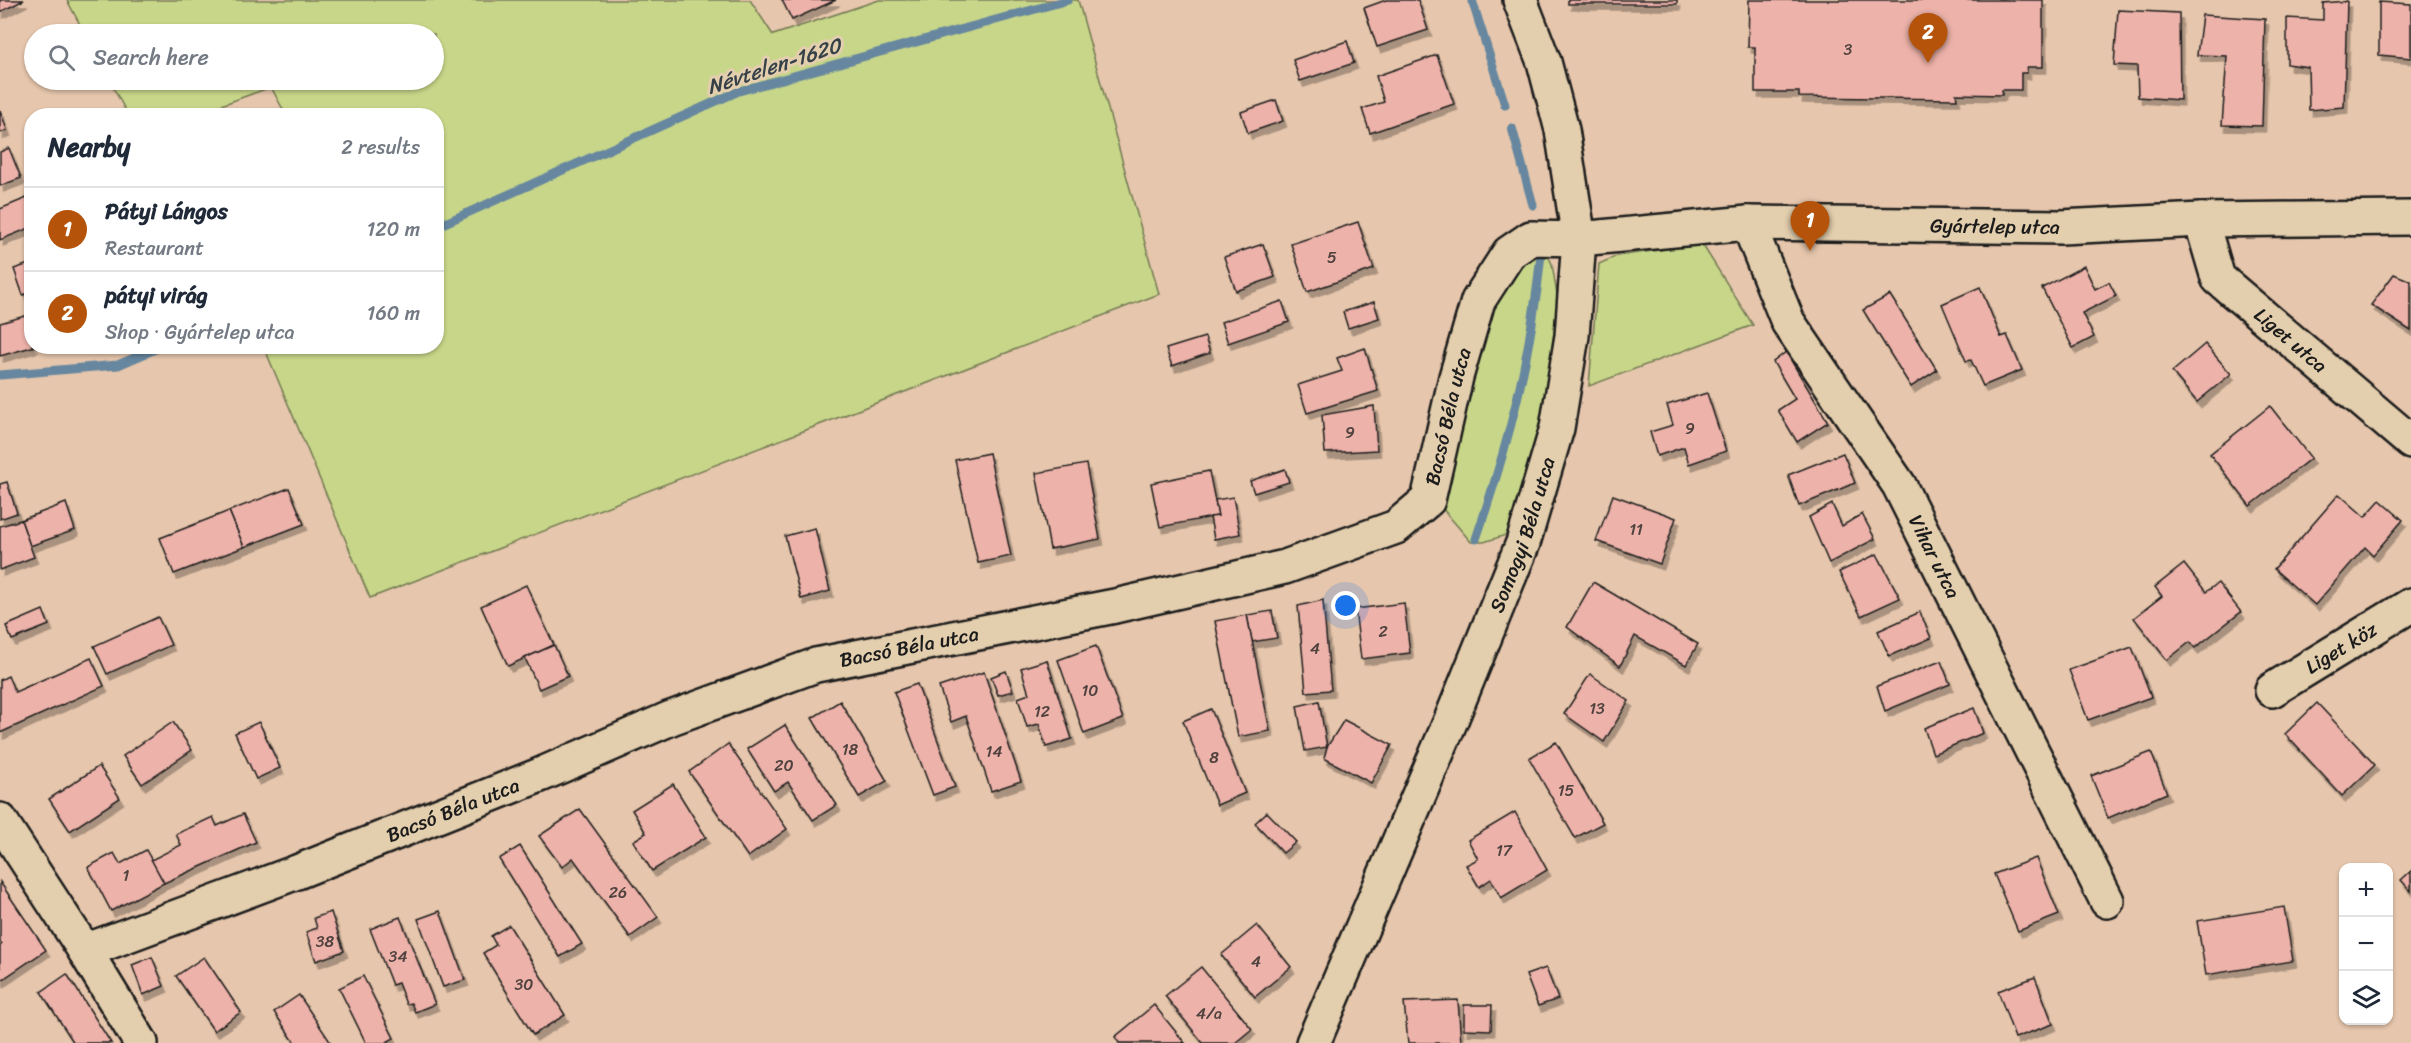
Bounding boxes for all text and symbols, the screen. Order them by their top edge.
pin: 2 [1908,14,1948,63]
search box [24,24,444,90]
water label: Névtelen-1620 [702,26,849,106]
house number: 3 [1844,35,1853,64]
text: Search here [93,38,209,77]
icon: search [45,41,78,74]
text: Nearby [48,124,130,170]
text: 2 results [341,130,420,165]
text: Pátyi Lángos [105,192,228,231]
pin: 1 [1790,202,1830,251]
street label: Gyártelep utca [1930,208,2060,245]
text: 1 [63,212,72,247]
text: 120 m [367,212,420,247]
text: Restaurant [105,231,204,266]
house number: 5 [1327,243,1337,272]
text: pátyi virág [105,276,208,315]
text: 2 [62,296,73,331]
text: 160 m [367,296,420,331]
street label: Liget utca [2246,298,2335,382]
text: Shop · Gyártelep utca [105,315,294,350]
street label: Bacsó Béla utca [1415,343,1482,489]
house number: 9 [1685,414,1695,443]
house number: 9 [1345,418,1355,447]
street label: Somogyi Béla utca [1479,453,1566,618]
street label: Vihar utca [1899,509,1970,605]
house number: 11 [1629,515,1643,544]
your location [1331,591,1360,620]
street label: Liget köz [2298,612,2385,684]
street label: Bacsó Béla utca [837,616,982,678]
house number: 2 [1378,617,1388,646]
house number: 4 [1310,634,1320,663]
house number: 10 [1082,676,1098,705]
house number: 13 [1589,694,1605,723]
house number: 12 [1034,697,1050,726]
house number: 18 [842,735,859,764]
house number: 14 [986,737,1002,766]
house number: 8 [1209,743,1219,772]
house number: 20 [774,751,794,780]
street label: Bacsó Béla utca [381,768,525,853]
house number: 15 [1558,776,1575,805]
house number: 17 [1496,836,1513,865]
house number: 1 [123,861,130,890]
map controls [2339,863,2393,1025]
button: + [2339,863,2393,917]
house number: 26 [609,878,627,907]
button: − [2339,917,2393,971]
house number: 38 [316,927,335,956]
house number: 34 [389,942,407,971]
house number: 4 [1251,947,1261,976]
house number: 30 [515,970,533,999]
button: layers [2339,971,2393,1025]
house number: 4/a [1196,999,1222,1028]

